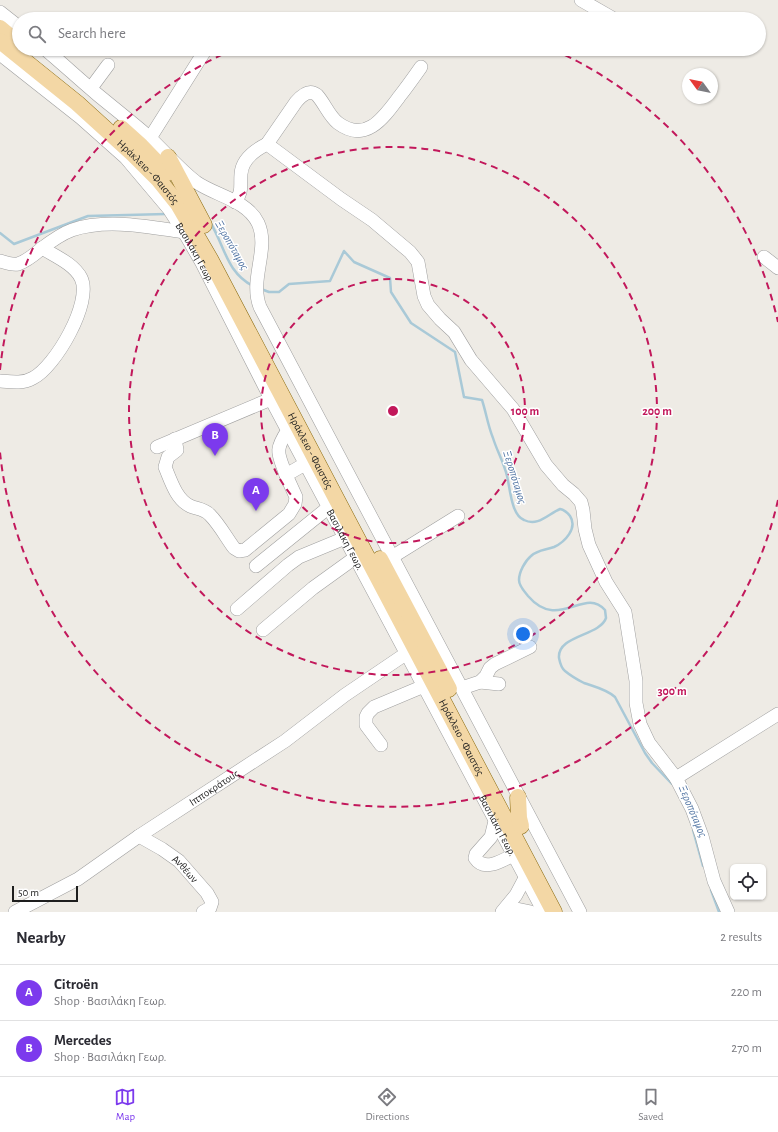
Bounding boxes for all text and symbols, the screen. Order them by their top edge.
search box [12,12,766,56]
icon: search [26,23,48,45]
text: Search here [58,26,126,41]
north arrow [682,68,718,104]
street label: Ηράκλειο - Φαιστός [115,137,181,206]
water label: Ξεροπόταμος [212,218,251,273]
street label: Βασιλάκη Γεωρ. [174,220,217,284]
centre of rings [386,404,400,418]
text: 100 m [511,405,539,417]
text: 200 m [642,405,672,417]
street label: Ηράκλειο - Φαιστός [286,410,335,490]
pin: B [202,423,228,456]
water label: Ξεροπόταμος [500,449,529,506]
pin: A [243,478,269,511]
street label: Βασιλάκη Γεωρ. [325,507,366,572]
your location [513,624,533,644]
text: 300 m [657,685,687,697]
street label: Ηράκλειο - Φαιστός [437,697,486,777]
street label: Ιπποκράτους [187,767,241,807]
water label: Ξεροπόταμος [676,783,710,840]
street label: Βασιλάκη Γεωρ. [477,793,519,858]
street label: Ανθέων [170,853,201,885]
map controls [730,864,766,900]
button: locate [730,864,766,900]
scale bar [12,884,78,903]
text: 50 m [18,887,39,898]
text: Nearby [16,929,66,946]
text: 2 results [720,931,762,944]
text: Citroën [54,977,98,992]
text: A [25,986,33,999]
text: 220 m [731,986,762,999]
text: Shop · Βασιλάκη Γεωρ. [54,995,167,1008]
text: Mercedes [54,1033,112,1048]
text: B [25,1042,33,1055]
text: 270 m [731,1042,762,1055]
text: Shop · Βασιλάκη Γεωρ. [54,1051,167,1064]
tab: Map [114,1086,136,1123]
tab: Directions [365,1086,409,1123]
tab: Saved [638,1086,663,1123]

